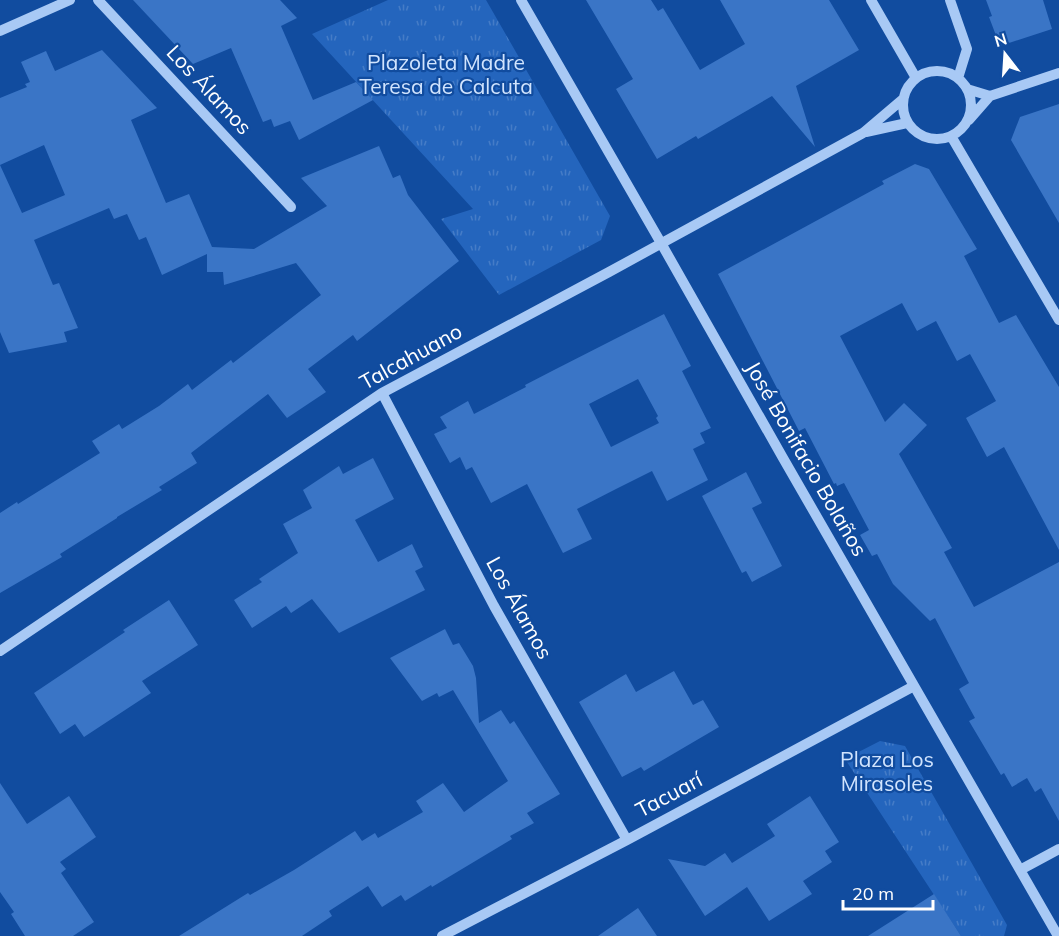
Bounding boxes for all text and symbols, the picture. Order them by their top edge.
north arrow [975,24,1035,84]
text: N [992,28,1009,51]
street label: Los Álamos [162,39,258,140]
park label: Plazoleta Madre Teresa de Calcuta [359,49,533,99]
street label: Talcahuano [355,317,466,395]
street label: José Bonifacio Bolaños [740,356,873,561]
street label: Los Álamos [481,552,559,663]
park label: Plaza Los Mirasoles [840,746,934,796]
street label: Tacuarí [631,765,707,822]
scale bar [843,873,933,911]
text: 20 m [852,882,894,905]

